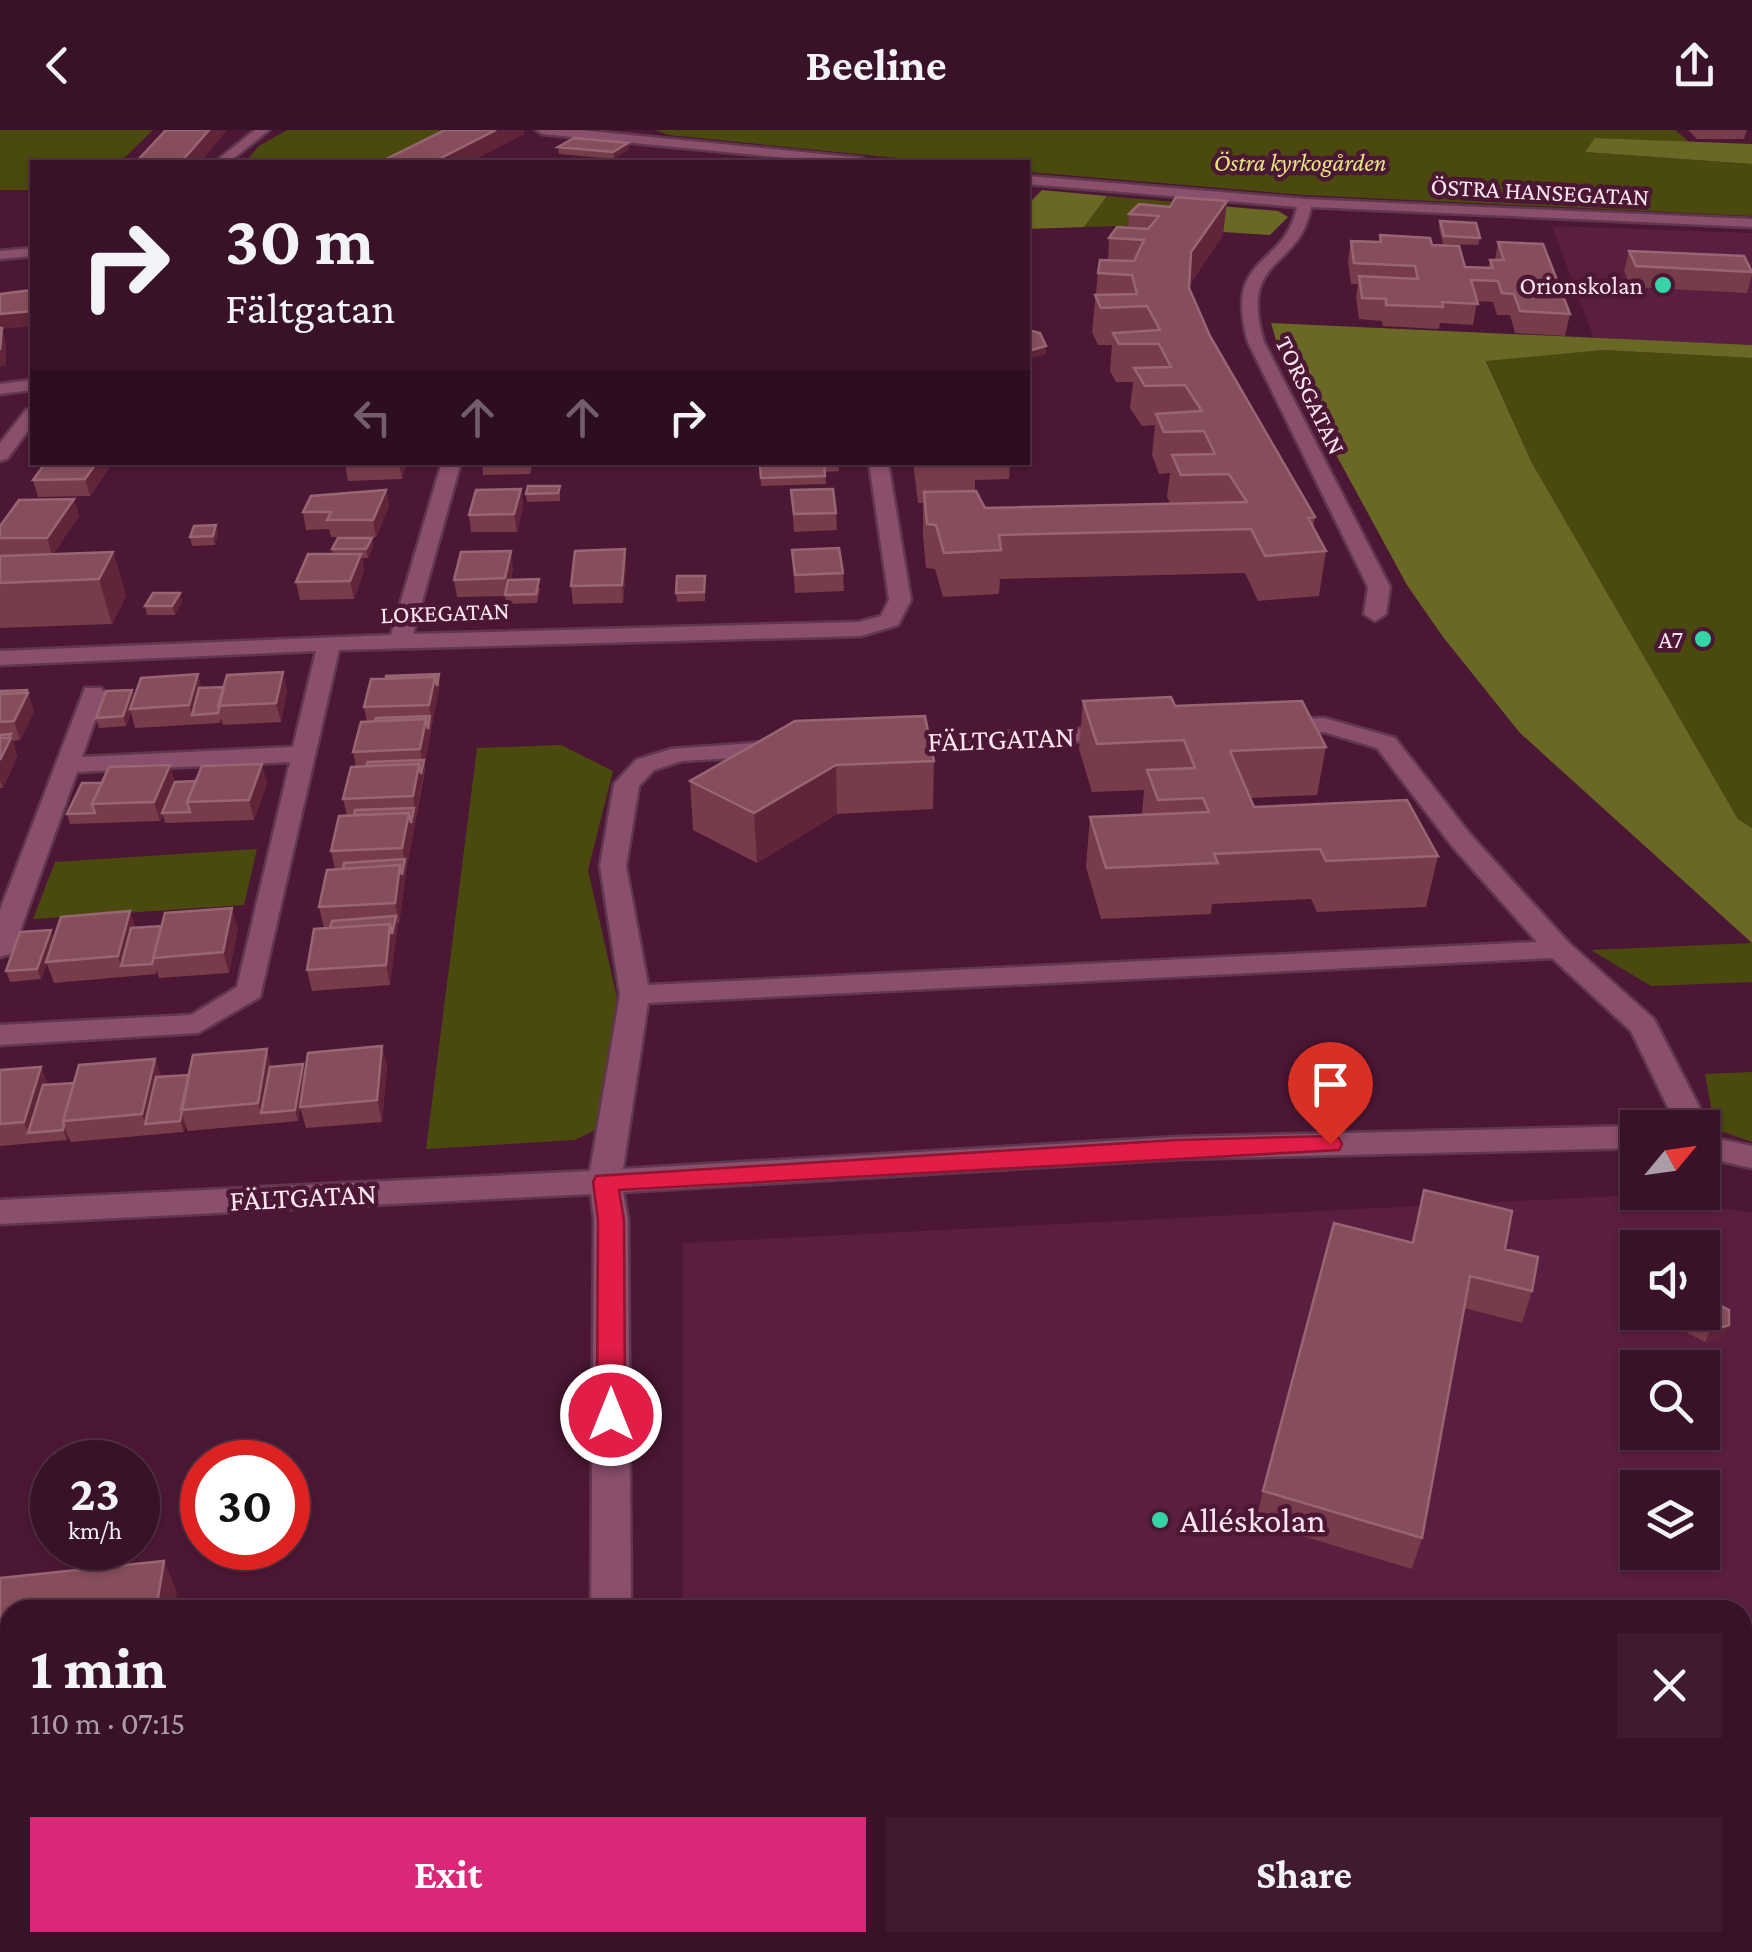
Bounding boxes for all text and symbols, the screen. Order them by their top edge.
icon: back [30,38,85,93]
icon: share [1667,38,1722,93]
text: Beeline [805,40,947,90]
park label: Östra kyrkogården [1214,149,1386,177]
street label: ÖSTRA HANSEGATAN [1430,172,1650,211]
icon: right [60,200,190,330]
text: 30 m [225,201,374,279]
place label: Orionskolan [1519,272,1643,299]
marker: Orionskolan [1652,274,1674,296]
text: Fältgatan [225,283,395,333]
street label: TORSGATAN [1270,332,1351,459]
icon: left [345,390,400,445]
icon: ahead [450,390,505,445]
icon: ahead [555,390,610,445]
icon: right [660,390,715,445]
street label: LOKEGATAN [380,597,510,628]
place label: A7 [1658,626,1683,653]
marker: A7 [1692,628,1714,650]
street label: FÄLTGATAN [927,719,1075,758]
pin [1288,1042,1373,1145]
icon: arrive [1303,1057,1358,1112]
north arrow [1620,1110,1720,1210]
map controls [1620,1110,1720,1570]
street label: FÄLTGATAN [229,1176,377,1217]
button: sound [1620,1230,1720,1330]
button: search [1620,1350,1720,1450]
position arrow [559,1363,663,1467]
speed limit sign: 30 [180,1440,310,1570]
text: 23 [70,1465,120,1521]
button: layers [1620,1470,1720,1570]
place label: Alléskolan [1180,1501,1326,1540]
marker: Alléskolan [1149,1509,1171,1531]
text: km/h [68,1517,122,1544]
button: close [1617,1633,1722,1738]
text: 1 min [30,1634,167,1701]
text: 110 m · 07:15 [30,1705,185,1741]
button: Exit [30,1817,866,1932]
button: Share [886,1817,1722,1932]

